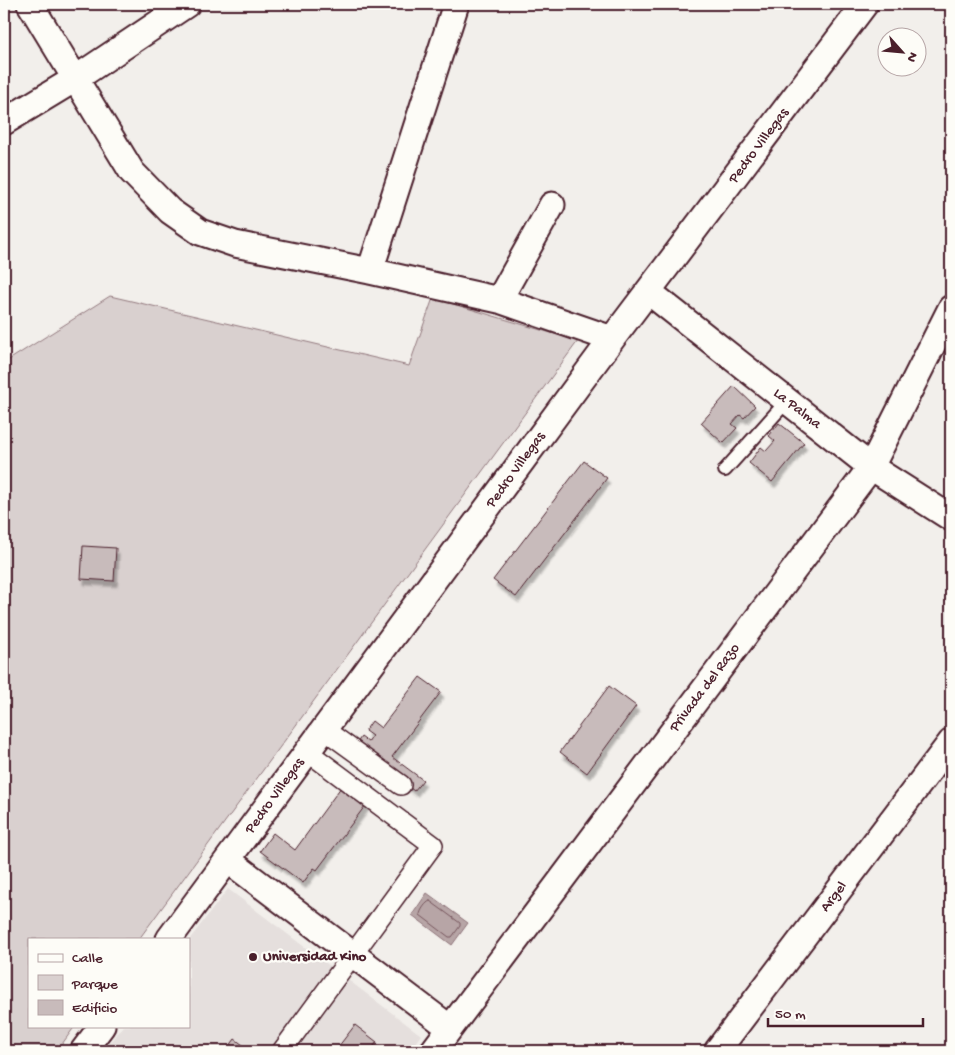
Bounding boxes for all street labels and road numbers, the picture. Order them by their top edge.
street label: Pedro Villegas [724,104,793,188]
street label: La Palma [769,385,825,434]
street label: Pedro Villegas [482,428,550,512]
street label: Privada del Razo [665,640,744,737]
street label: Pedro Villegas [241,754,309,838]
street label: Argel [817,878,851,916]

